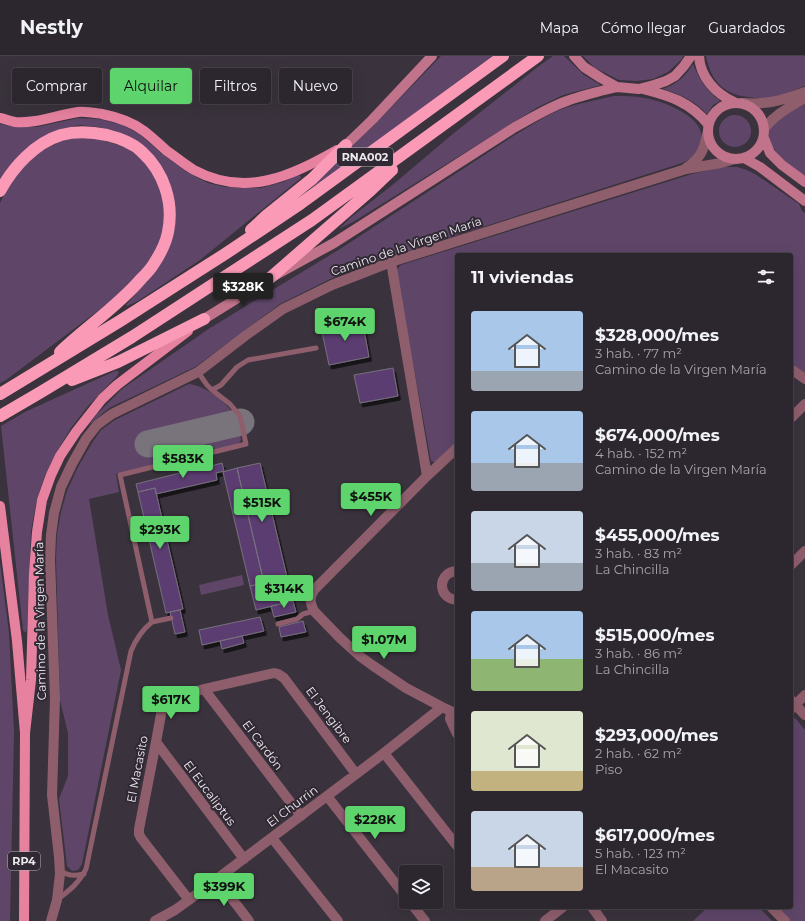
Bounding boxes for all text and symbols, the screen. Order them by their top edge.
text: Nestly [20,16,83,39]
text: Mapa [540,19,579,37]
text: Cómo llegar [601,19,686,37]
text: Guardados [708,19,785,37]
chip: Comprar [12,68,102,104]
chip: Alquilar [110,68,192,104]
chip: Filtros [200,68,271,104]
chip: Nuevo [279,68,352,104]
road number: RNA002 [337,148,393,166]
street label: Camino de la Virgen María [329,213,483,279]
icon: filters [755,266,777,288]
text: 11 viviendas [471,267,574,287]
pin: $328K [215,273,271,307]
text: $328K [222,278,264,294]
pin: $674K [317,308,373,342]
text: $674K [324,313,366,329]
text: $328,000/mes [595,325,719,345]
icon: home [503,327,551,375]
text: 3 hab. · 77 m² [595,345,682,361]
text: Camino de la Virgen María [595,361,767,377]
text: $674,000/mes [595,425,720,445]
icon: home [503,427,551,475]
pin: $583K [155,445,211,479]
text: 4 hab. · 152 m² [595,445,687,461]
text: $583K [162,450,204,466]
text: Camino de la Virgen María [595,461,767,477]
pin: $455K [343,483,399,517]
text: $455K [350,488,392,504]
pin: $515K [234,489,290,523]
text: $515K [243,494,281,510]
pin: $293K [132,516,188,550]
text: $293K [139,521,181,537]
text: $455,000/mes [595,525,720,545]
icon: home [503,527,551,575]
street label: Camino de la Virgen María [31,542,49,700]
text: 3 hab. · 83 m² [595,545,682,561]
text: La Chincilla [595,561,669,577]
pin: $314K [256,575,312,609]
text: $314K [264,580,304,596]
text: $515,000/mes [595,625,715,645]
pin: $1.07M [351,626,417,660]
icon: home [503,627,551,675]
text: $1.07M [361,631,407,647]
text: 3 hab. · 86 m² [595,645,683,661]
text: La Chincilla [595,661,669,677]
street label: El Jengibre [303,684,355,746]
pin: $617K [143,686,199,720]
text: $617K [151,691,191,707]
street label: El Cardón [239,717,287,773]
text: $293,000/mes [595,725,718,745]
icon: home [503,727,551,775]
street label: El Macasito [123,734,151,804]
text: 2 hab. · 62 m² [595,745,682,761]
street label: El Eucaliptus [181,757,239,829]
text: Piso [595,761,622,777]
street label: El Churrin [264,782,320,830]
pin: $228K [347,806,403,840]
text: $228K [354,811,396,827]
text: $617,000/mes [595,825,715,845]
icon: home [503,827,551,875]
text: 5 hab. · 123 m² [595,845,686,861]
road number: RP4 [8,852,40,870]
text: El Macasito [595,861,669,877]
map controls [399,865,443,909]
button: layers [399,865,443,909]
pin: $399K [196,873,252,907]
text: $399K [203,878,245,894]

